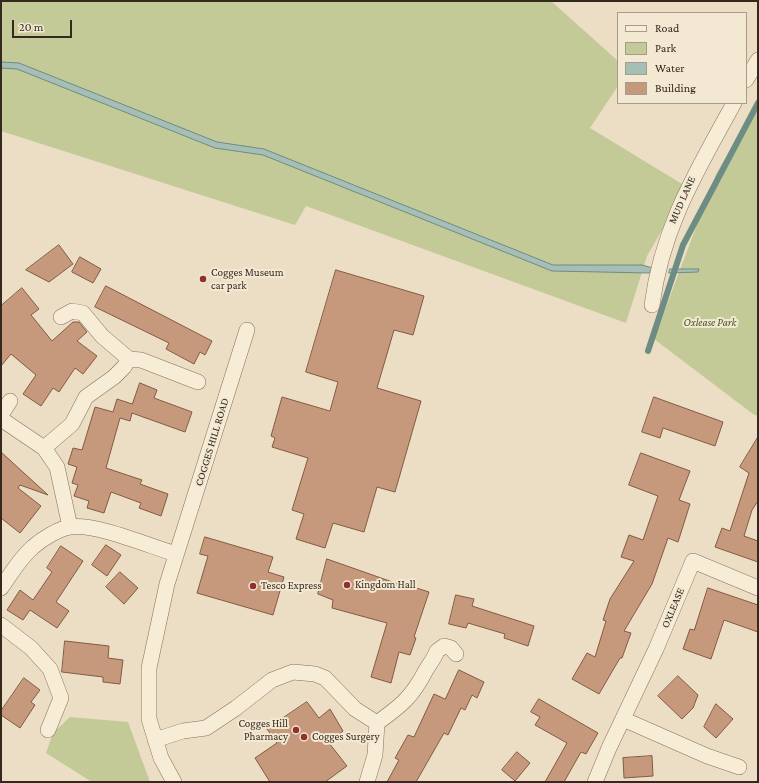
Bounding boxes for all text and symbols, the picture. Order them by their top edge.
scale bar [14,12,74,38]
legend [617,12,747,104]
text: 20 m [19,20,43,34]
text: Road [655,21,679,35]
text: Park [655,41,676,55]
text: Water [655,61,684,75]
text: Building [655,81,696,95]
street label: MUD LANE [666,174,698,226]
place label: Cogges Museum car park [211,266,283,292]
marker: Cogges Museum car park [198,274,208,284]
park label: Oxlease Park [684,316,736,330]
street label: COGGES HILL ROAD [192,396,232,488]
place label: Kingdom Hall [355,578,416,592]
place label: Tesco Express [261,579,322,593]
marker: Kingdom Hall [342,580,352,590]
marker: Tesco Express [248,581,258,591]
street label: OXLEASE [659,586,687,630]
place label: Cogges Hill Pharmacy [238,717,288,743]
marker: Cogges Hill Pharmacy [291,725,301,735]
place label: Cogges Surgery [312,730,379,744]
marker: Cogges Surgery [299,732,309,742]

